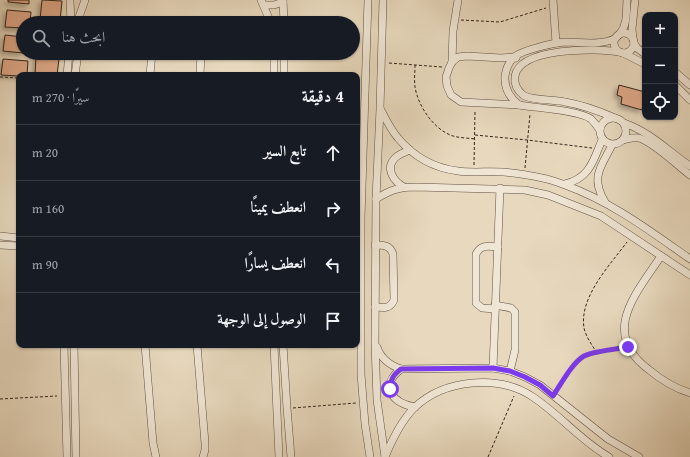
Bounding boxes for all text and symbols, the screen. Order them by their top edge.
map controls [642,12,678,120]
button: + [642,12,678,48]
search box [16,16,360,60]
text: ابحث هنا [62,26,105,47]
icon: search [30,27,52,49]
button: − [642,48,678,84]
text: 4 دقيقة [302,83,344,108]
button: locate [642,84,678,120]
text: سيرًا · 270 m [32,88,90,107]
text: تابع السير [264,140,306,161]
icon: ahead [322,142,344,164]
text: 20 m [32,143,58,162]
text: انعطف يمينًا [250,196,306,217]
icon: right [322,198,344,220]
text: 160 m [32,199,64,218]
text: انعطف يسارًا [244,252,306,273]
icon: left [322,254,344,276]
text: 90 m [32,255,58,274]
text: الوصول إلى الوجهة [217,308,306,329]
icon: arrive [322,310,344,332]
route end [619,338,637,356]
route start [381,380,399,398]

